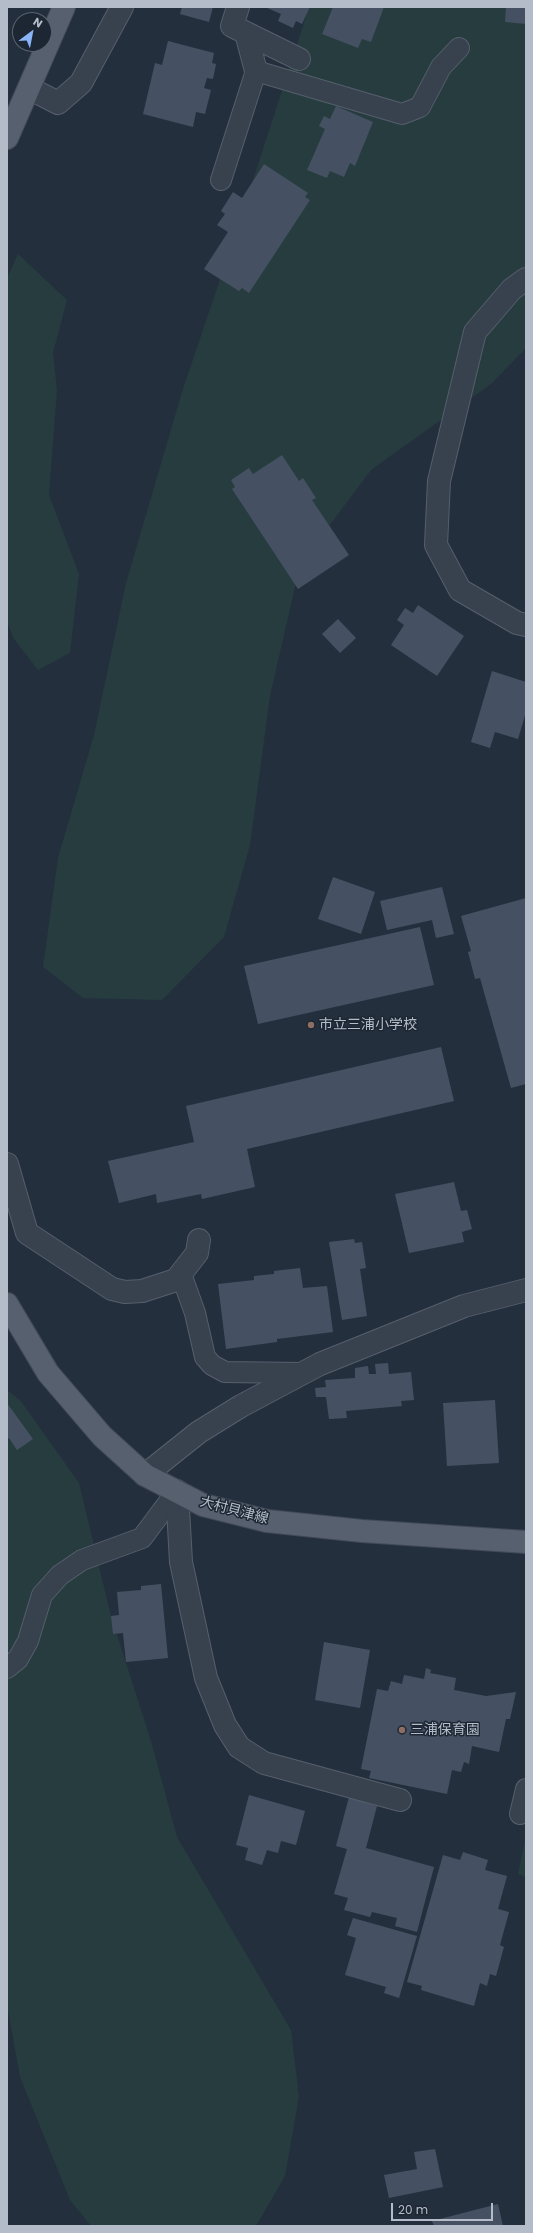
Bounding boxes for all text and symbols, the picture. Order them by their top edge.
north arrow [12,12,52,52]
text: N [30,14,46,32]
place label: 市立三浦小学校 [319,1017,417,1033]
marker: 市立三浦小学校 [306,1020,316,1030]
street label: 大村貝津線 [198,1494,270,1528]
place label: 三浦保育園 [410,1722,480,1738]
marker: 三浦保育園 [397,1725,407,1735]
scale bar [393,2195,495,2221]
text: 20 m [398,2201,428,2218]

